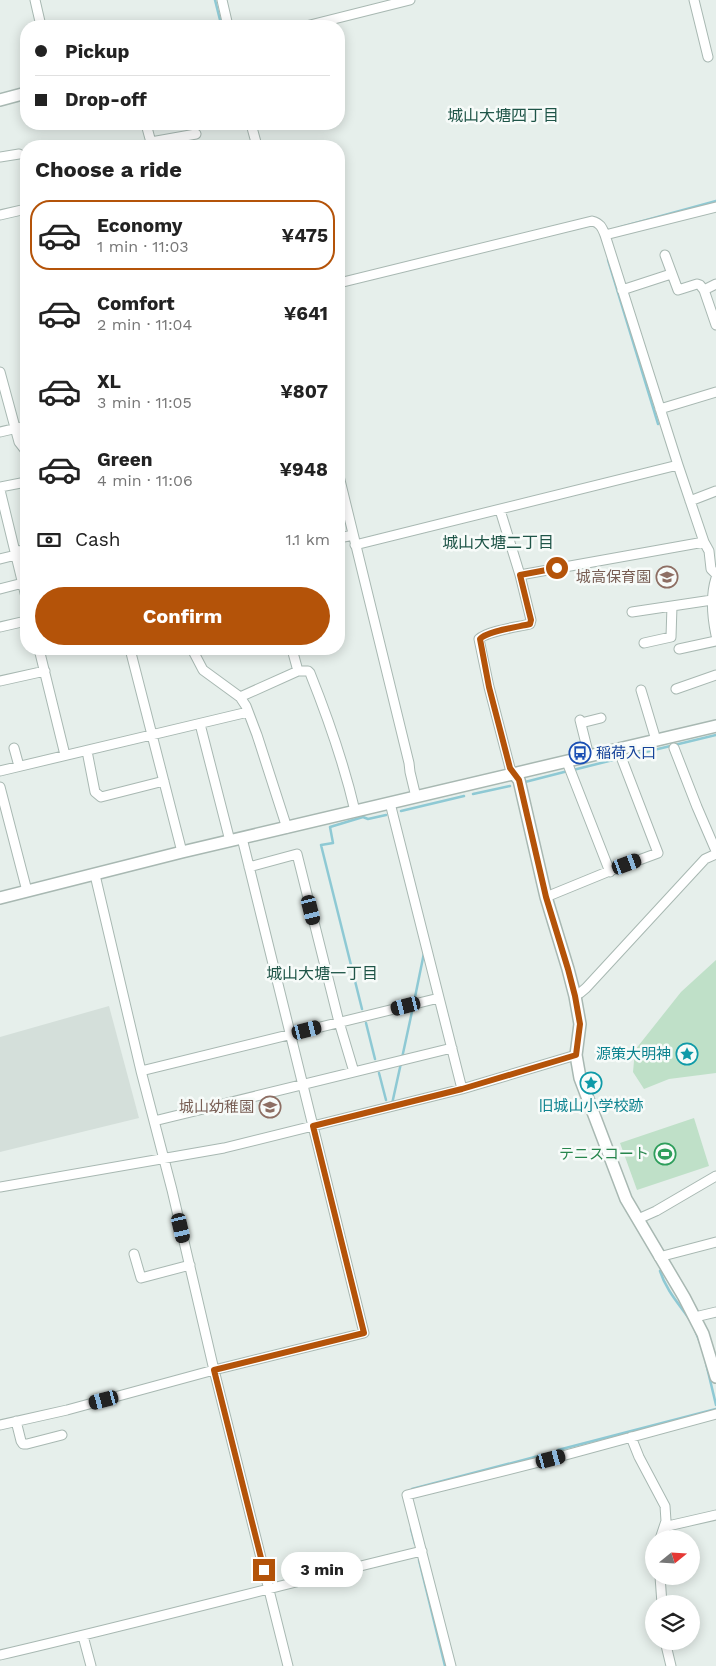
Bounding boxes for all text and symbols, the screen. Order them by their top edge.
text: Pickup [65,40,129,63]
text: Drop-off [65,88,147,111]
district label: 城山大塘四丁目 [447,106,559,125]
text: Choose a ride [35,157,182,182]
icon: car [37,213,82,258]
text: Economy [97,214,182,237]
text: ¥475 [282,224,328,247]
text: 1 min · 11:03 [97,237,189,256]
icon: car [37,291,82,336]
text: Comfort [97,292,175,315]
text: ¥641 [284,302,328,325]
text: 2 min · 11:04 [97,315,192,334]
icon: car [37,369,82,414]
text: XL [97,370,121,393]
text: ¥807 [280,380,328,403]
text: 3 min · 11:05 [97,393,192,412]
icon: car [37,447,82,492]
text: Green [97,448,153,471]
text: ¥948 [279,458,328,481]
text: 4 min · 11:06 [97,471,193,490]
icon: cash [35,526,63,554]
text: Cash [75,528,121,551]
text: 1.1 km [285,530,330,549]
district label: 城山大塘二丁目 [442,533,554,552]
route start [546,557,568,579]
school or university icon: 城高保育園 [655,565,679,589]
place label: 城高保育園 [576,568,651,586]
button: Confirm [35,587,330,645]
bus stop icon: 稲荷入口 [568,741,592,765]
place label: 稲荷入口 [596,744,656,762]
car [610,852,643,876]
car [300,894,321,926]
district label: 城山大塘一丁目 [266,964,378,983]
car [389,995,422,1017]
car [290,1019,323,1041]
place icon: 源策大明神 [675,1042,699,1066]
place label: 源策大明神 [596,1045,671,1063]
place icon: 旧城山小学校跡 [579,1071,603,1095]
school or university icon: 城山幼稚園 [258,1095,282,1119]
place label: 旧城山小学校跡 [538,1097,644,1115]
place label: 城山幼稚園 [179,1098,254,1116]
sports icon: テニスコート [653,1142,677,1166]
place label: テニスコート [559,1145,649,1163]
car [170,1212,191,1244]
car [87,1389,120,1411]
car [534,1448,567,1470]
north arrow [645,1530,700,1585]
map controls [645,1530,700,1650]
callout: 3 min [282,1552,364,1588]
route end [253,1559,275,1581]
text: 3 min [300,1560,344,1579]
button: layers [645,1595,700,1650]

